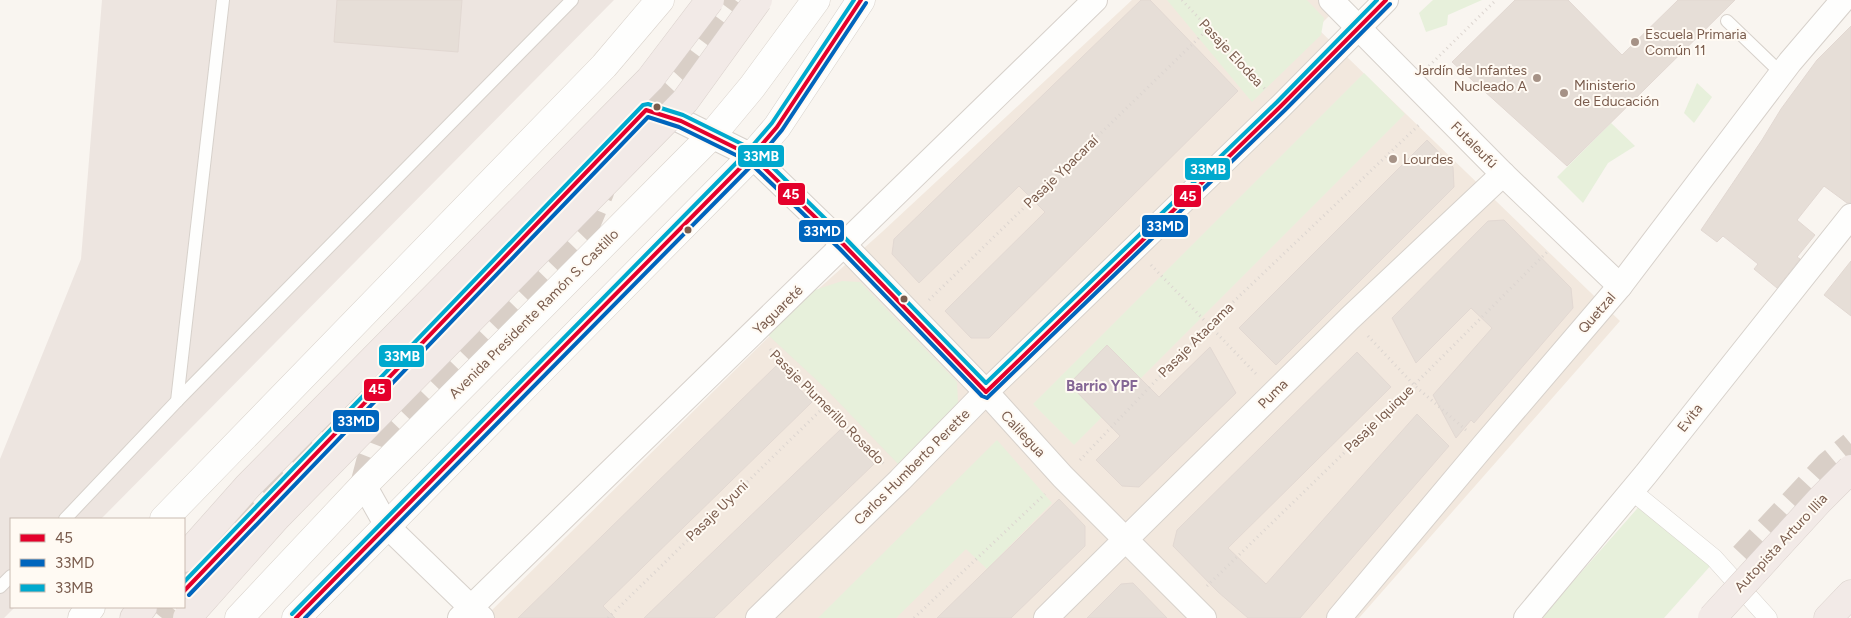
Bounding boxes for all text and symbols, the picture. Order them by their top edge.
street label: Pasaje Elodea [1195,16,1267,90]
place label: Escuela Primaria Común 11 [1645,26,1747,59]
marker: Escuela Primaria Común 11 [1629,36,1641,48]
place label: Jardín de Infantes Nucleado A [1415,62,1528,95]
marker: Jardín de Infantes Nucleado A [1531,72,1543,84]
place label: Ministerio de Educación [1574,77,1659,110]
marker: Ministerio de Educación [1558,87,1570,99]
unlabelled marker [652,102,662,112]
street label: Futaleufú [1447,118,1501,172]
street label: Pasaje Ypacaraí [1020,132,1102,212]
line badge: 33MB [737,144,785,168]
text: 33MB [743,148,779,165]
place label: Lourdes [1403,151,1453,168]
marker: Lourdes [1387,153,1399,165]
line badge: 33MB [1184,157,1231,181]
text: 33MB [1190,161,1226,178]
line badge: 45 [777,182,806,206]
line badge: 45 [1173,184,1202,208]
text: 45 [783,186,800,203]
text: 45 [1180,188,1197,205]
line badge: 33MD [1141,214,1189,238]
text: 33MD [1146,218,1184,235]
line badge: 33MD [798,219,845,243]
text: 33MD [803,223,841,240]
unlabelled marker [683,225,693,235]
street label: Avenida Presidente Ramón S. Castillo [446,226,622,402]
street label: Yaguareté [749,282,807,338]
street label: Quetzal [1575,289,1619,337]
unlabelled marker [899,294,909,304]
street label: Pasaje Atacama [1155,299,1237,381]
line badge: 33MB [378,344,425,368]
street label: Pasaje Plumerillo Rosado [766,346,888,468]
text: 33MB [384,348,420,365]
street label: Puma [1255,376,1291,412]
district label: Barrio YPF [1066,377,1138,395]
line badge: 45 [363,378,392,402]
text: 45 [369,381,386,398]
street label: Pasaje Iquique [1341,381,1418,456]
street label: Evita [1674,400,1706,436]
street label: Carlos Humberto Perette [850,405,974,529]
street label: Calilegua [997,407,1049,461]
line badge: 33MD [332,409,380,433]
text: 33MD [337,413,375,430]
street label: Pasaje Uyuni [682,477,752,545]
street label: Autopista Arturo Illia [1731,490,1831,596]
legend [10,518,185,608]
text: 45 [55,529,73,547]
text: 33MD [55,554,94,572]
text: 33MB [55,579,93,597]

